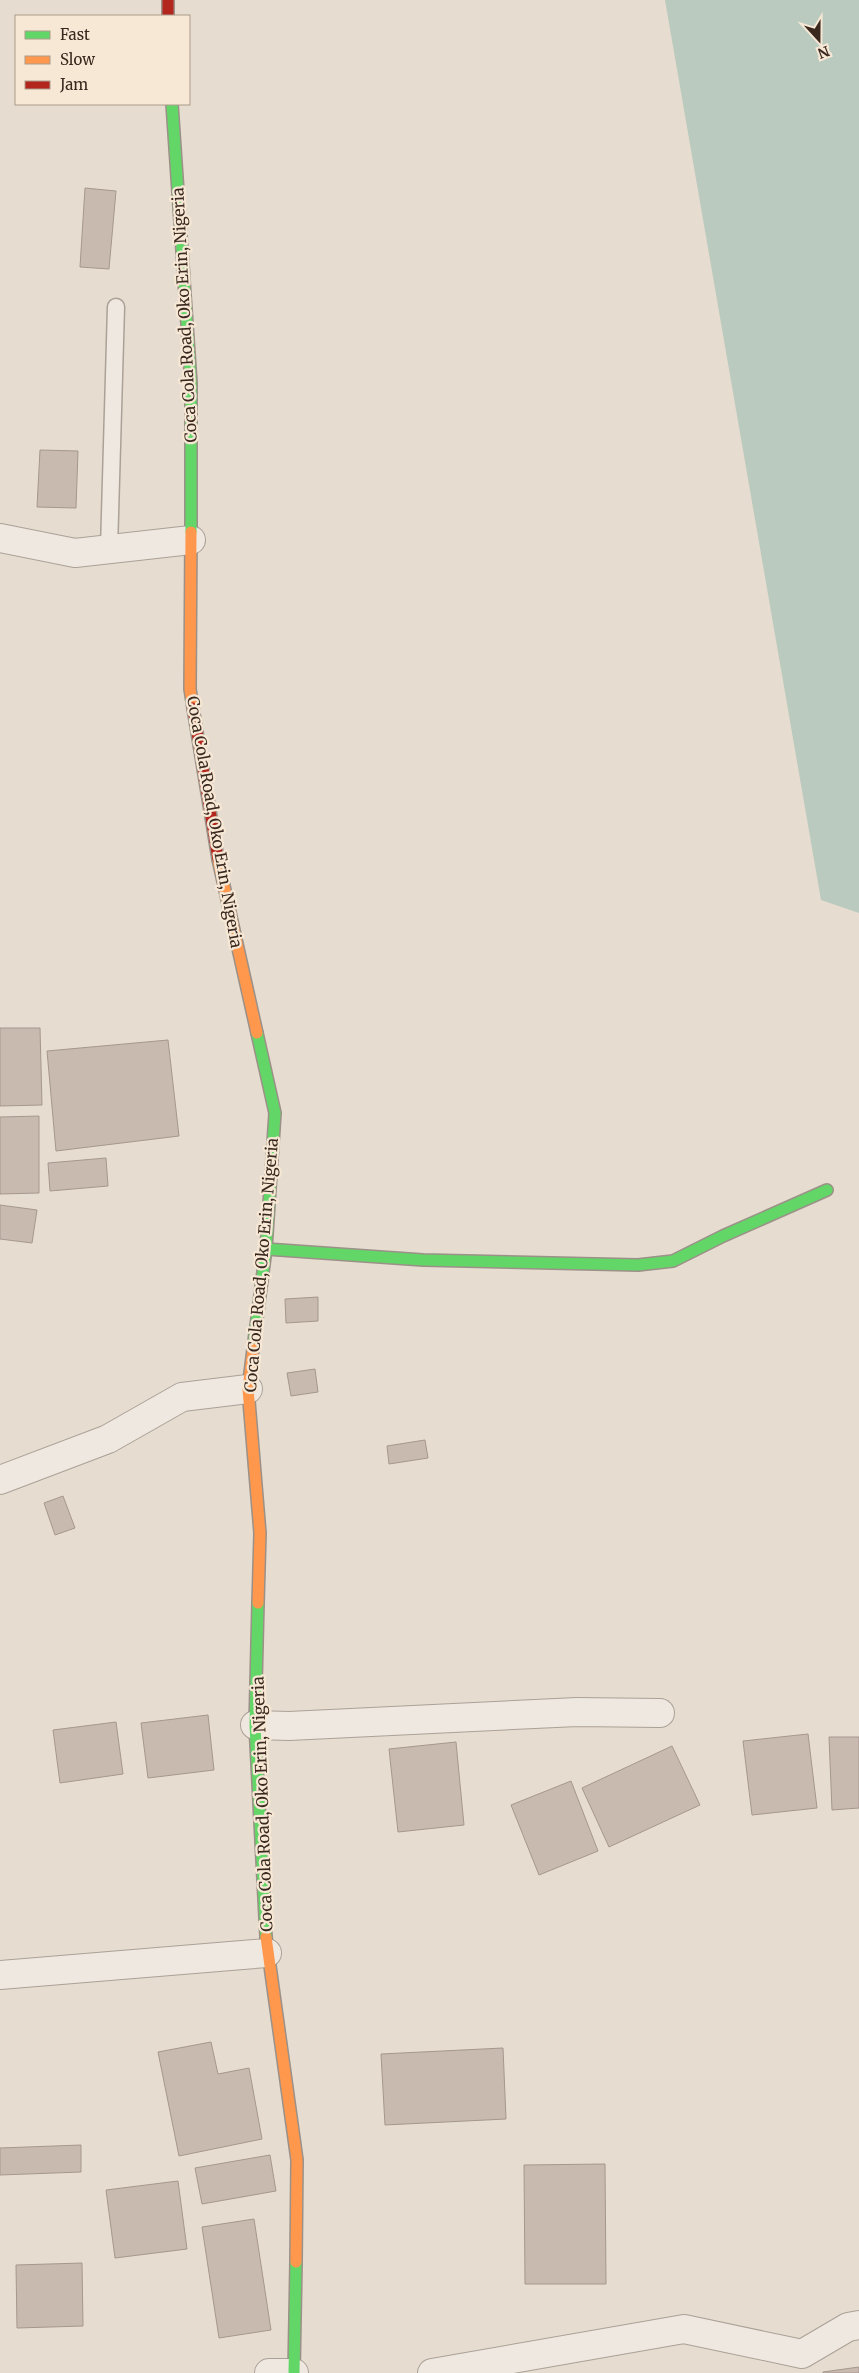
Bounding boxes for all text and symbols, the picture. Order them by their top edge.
legend [15,15,190,105]
north arrow [794,15,844,65]
text: Fast [60,25,90,44]
text: N [815,42,832,63]
text: Slow [60,50,95,69]
text: Jam [59,75,88,94]
street label: Coca Cola Road, Oko Erin, Nigeria [167,187,201,443]
street label: Coca Cola Road, Oko Erin, Nigeria [183,695,247,950]
street label: Coca Cola Road, Oko Erin, Nigeria [240,1137,282,1393]
street label: Coca Cola Road, Oko Erin, Nigeria [248,1676,276,1932]

